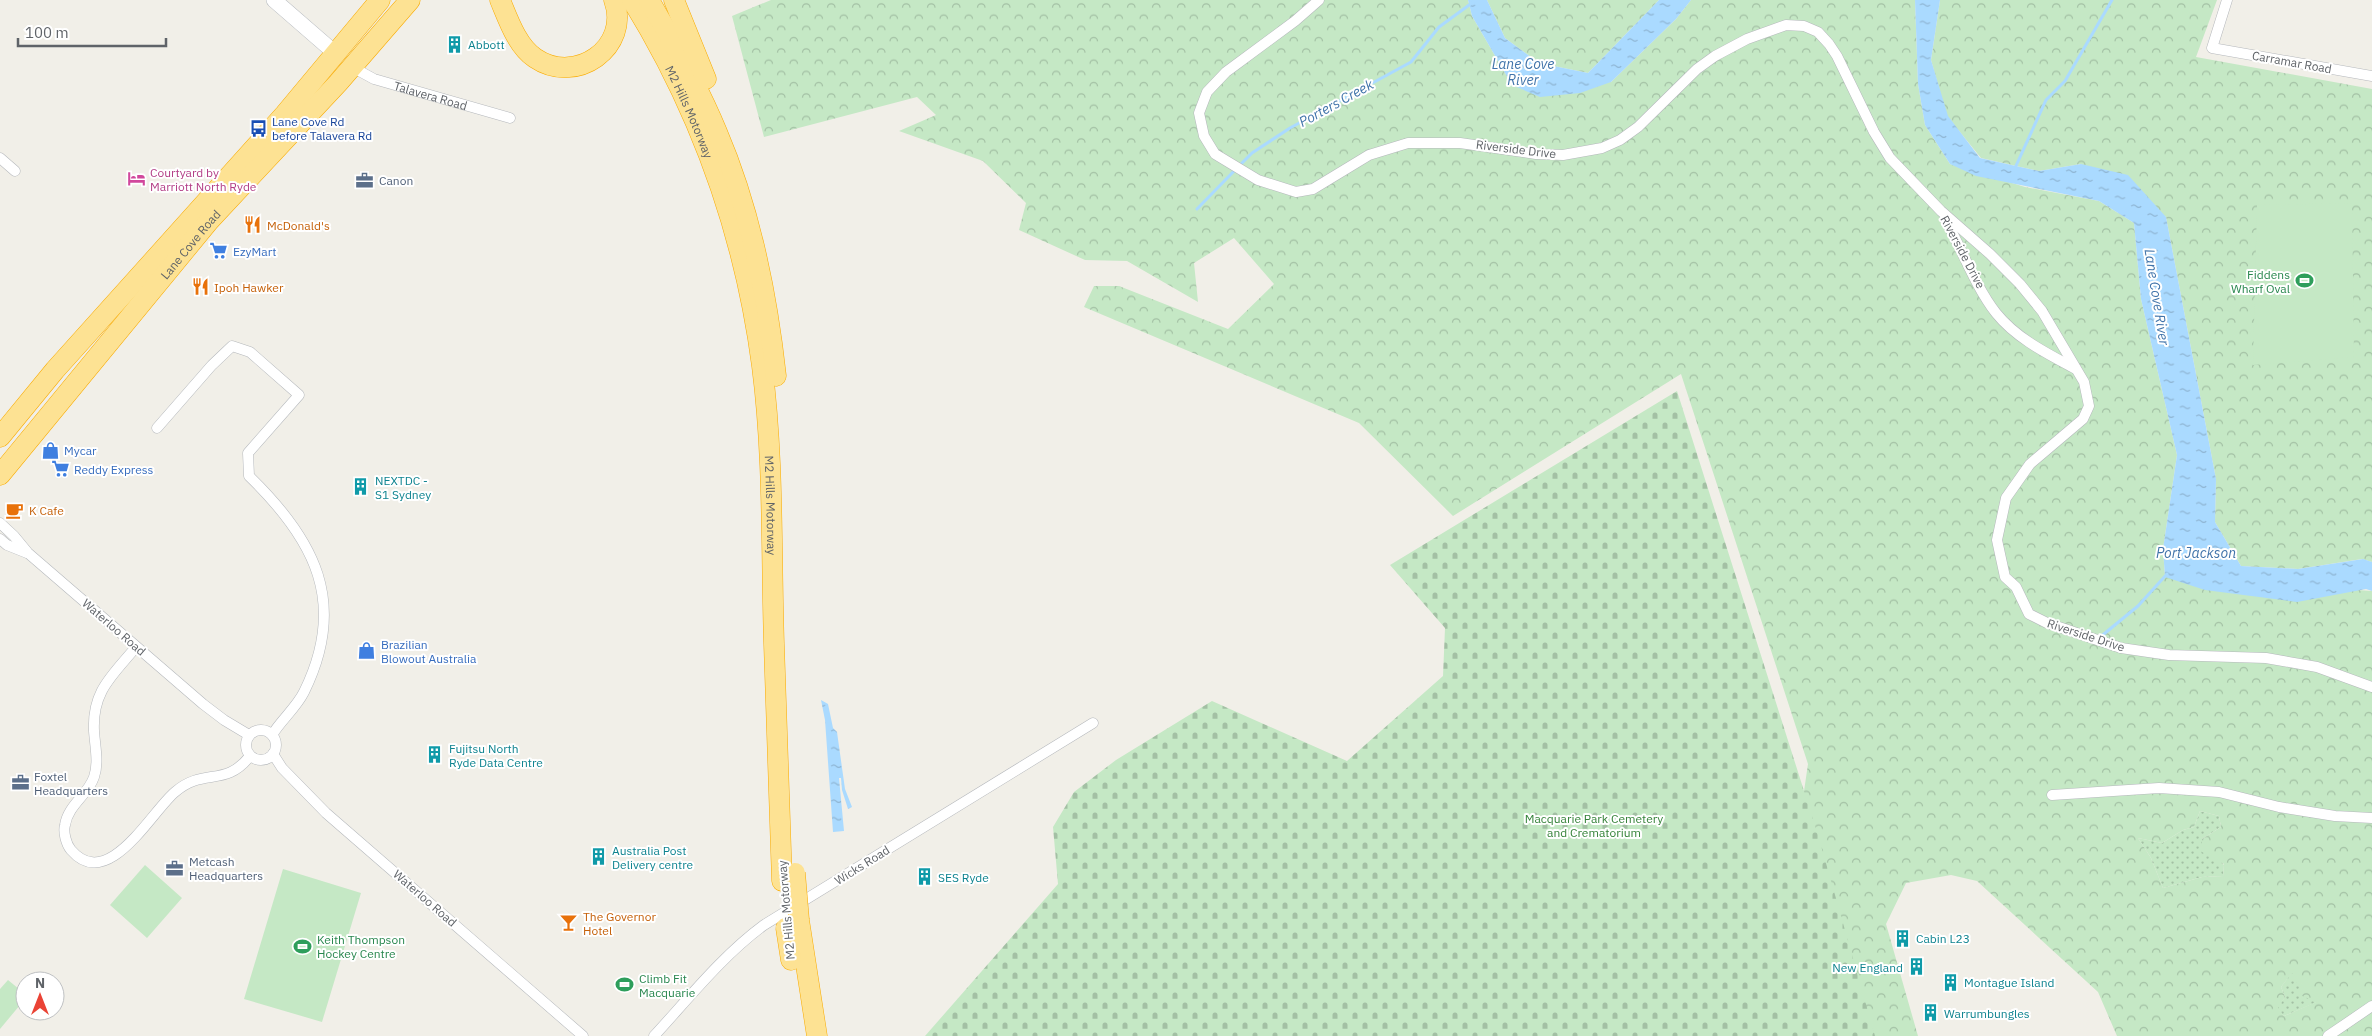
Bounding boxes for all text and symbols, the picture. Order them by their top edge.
scale bar [18,15,165,47]
text: 100 m [25,23,69,42]
building icon: Abbott [444,34,464,54]
place label: Abbott [468,37,505,52]
street label: Carramar Road [2251,48,2333,76]
water label: Lane Cove River [1492,55,1554,89]
street label: M2 Hills Motorway [663,63,717,160]
water label: Porters Creek [1296,75,1377,131]
street label: Talavera Road [392,78,469,113]
place label: Lane Cove Rd before Talavera Rd [272,114,372,143]
bus stop icon: Lane Cove Rd before Talavera Rd [248,118,268,138]
street label: Riverside Drive [1475,137,1557,161]
place label: Courtyard by Marriott North Ryde [150,165,257,194]
hotel icon: Courtyard by Marriott North Ryde [126,169,146,189]
office icon: Canon [355,170,375,190]
place label: Canon [379,173,413,188]
street label: Lane Cove Road [157,206,223,282]
street label: Riverside Drive [1937,213,1989,291]
restaurant icon: McDonald's [243,215,263,235]
place label: McDonald's [267,218,330,233]
supermarket icon: EzyMart [209,241,229,261]
place label: EzyMart [233,244,276,259]
water label: Lane Cove River [2140,247,2174,347]
place label: Fiddens Wharf Oval [2231,267,2290,296]
sports icon: Fiddens Wharf Oval [2294,271,2314,291]
restaurant icon: Ipoh Hawker [190,277,210,297]
place label: Ipoh Hawker [214,280,284,295]
shop icon: Mycar [40,440,60,460]
place label: Mycar [64,443,97,458]
street label: M2 Hills Motorway [762,455,780,555]
supermarket icon: Reddy Express [50,459,70,479]
place label: Reddy Express [74,462,154,477]
place label: NEXTDC - S1 Sydney [375,473,431,502]
building icon: NEXTDC - S1 Sydney [351,477,371,497]
cafe icon: K Cafe [5,500,25,520]
place label: K Cafe [29,503,64,518]
water label: Port Jackson [2156,544,2236,562]
street label: Waterloo Road [79,595,149,659]
street label: Riverside Drive [2045,615,2127,655]
place label: Brazilian Blowout Australia [381,637,477,666]
shop icon: Brazilian Blowout Australia [357,641,377,661]
place label: Fujitsu North Ryde Data Centre [449,741,543,770]
building icon: Fujitsu North Ryde Data Centre [425,745,445,765]
place label: Foxtel Headquarters [34,769,108,798]
office icon: Foxtel Headquarters [10,773,30,793]
park label: Macquarie Park Cemetery and Crematorium [1525,811,1663,840]
street label: Wicks Road [832,842,892,888]
place label: Australia Post Delivery centre [612,843,694,872]
building icon: Australia Post Delivery centre [588,847,608,867]
place label: Metcash Headquarters [189,854,263,883]
office icon: Metcash Headquarters [165,858,185,878]
street label: M2 Hills Motorway [774,860,798,960]
street label: Waterloo Road [390,866,460,930]
building icon: SES Ryde [914,867,934,887]
place label: SES Ryde [938,870,989,885]
place label: The Governor Hotel [583,909,656,938]
bar icon: The Governor Hotel [559,913,579,933]
building icon: Cabin L23 [1892,928,1912,948]
place label: Cabin L23 [1916,931,1970,946]
place label: Keith Thompson Hockey Centre [317,932,405,961]
sports icon: Keith Thompson Hockey Centre [293,936,313,956]
building icon: New England [1907,957,1927,977]
place label: New England [1832,960,1903,975]
north arrow [15,971,65,1021]
place label: Climb Fit Macquarie [639,971,696,1000]
building icon: Montague Island [1940,972,1960,992]
text: N [35,974,45,992]
sports icon: Climb Fit Macquarie [615,975,635,995]
place label: Montague Island [1964,975,2055,990]
building icon: Warrumbungles [1920,1003,1940,1023]
place label: Warrumbungles [1944,1006,2030,1021]

